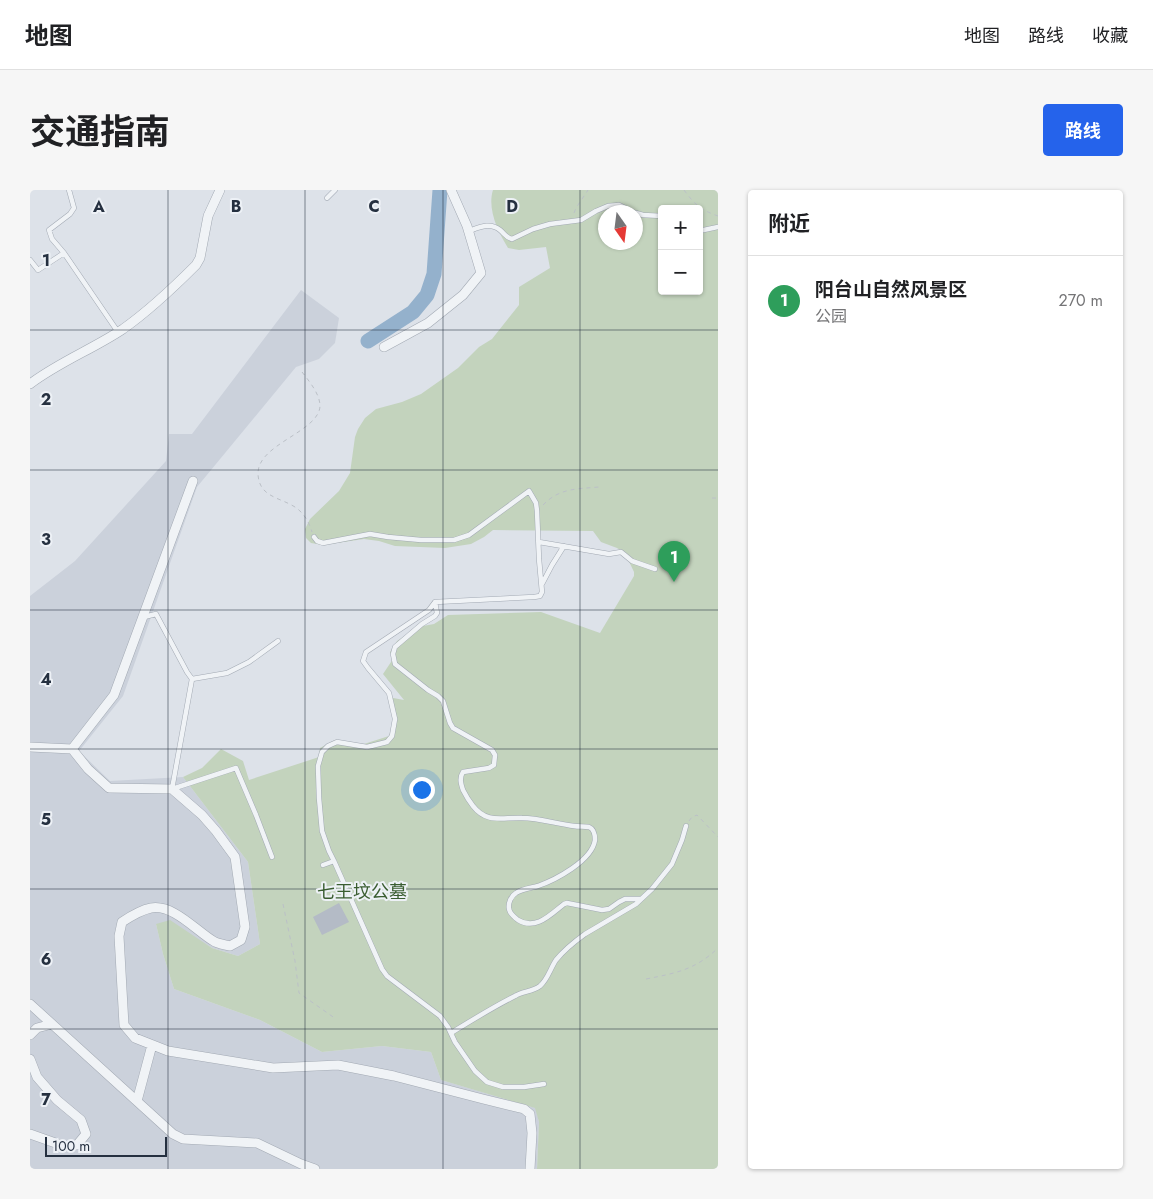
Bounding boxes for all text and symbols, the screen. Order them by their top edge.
text: 地图 [25,18,73,53]
text: 地图 [964,23,1000,49]
text: 路线 [1028,23,1064,49]
text: 收藏 [1092,23,1128,49]
button: 路线 [1043,104,1123,156]
text: 交通指南 [30,107,170,157]
text: A [92,195,105,218]
text: B [231,195,241,218]
text: C [368,195,380,218]
text: D [506,195,518,218]
north arrow [598,205,643,250]
map controls [658,205,703,295]
button: + [658,205,703,250]
text: 附近 [768,209,810,239]
text: 1 [42,249,50,272]
button: − [658,250,703,295]
text: 阳台山自然风景区 [815,276,967,303]
text: 1 [780,289,788,312]
text: 270 m [1059,289,1103,312]
text: 公园 [815,305,847,328]
text: 2 [41,388,51,411]
text: 3 [41,528,51,551]
pin: 1 [658,541,690,582]
text: 4 [40,668,52,691]
your location [409,777,435,803]
text: 5 [41,808,51,831]
park label: 七王坟公墓 [317,879,407,905]
text: 6 [41,948,51,971]
text: 7 [41,1088,51,1111]
scale bar [45,1134,168,1157]
text: 100 m [52,1136,90,1156]

